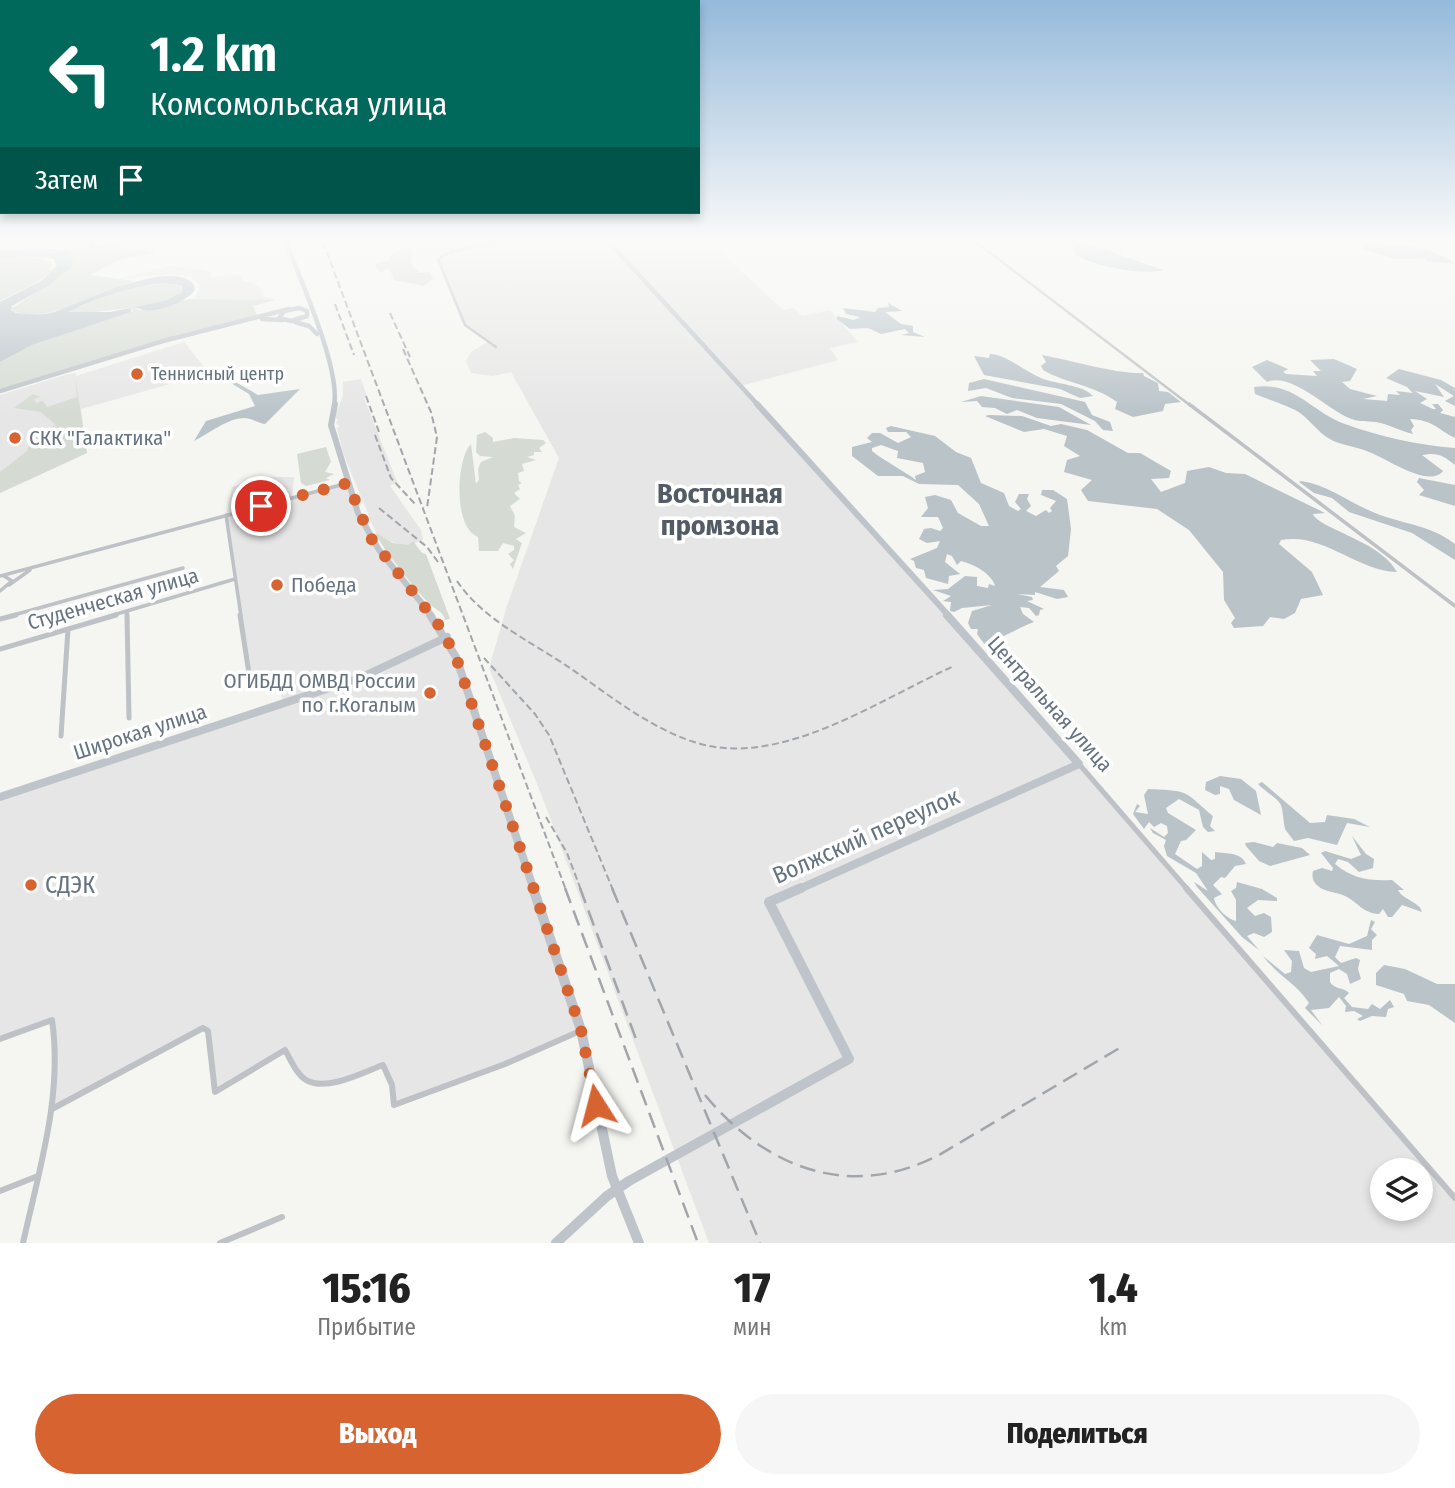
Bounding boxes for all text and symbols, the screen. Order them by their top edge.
text: 1.2 km [150,25,277,84]
icon: left [35,28,126,119]
text: Комсомольская улица [150,85,448,123]
icon: arrive [112,161,150,199]
text: Затем [35,165,98,196]
place label: Теннисный центр [151,363,284,385]
marker: Теннисный центр [129,366,145,382]
place label: СКК "Галактика" [29,425,171,451]
marker: СКК "Галактика" [7,430,23,446]
pin [231,476,291,536]
district label: Восточная промзона [657,477,783,542]
icon: arrive [242,487,280,525]
street label: Студенческая улица [24,562,202,636]
place label: Победа [291,572,357,598]
marker: Победа [269,577,285,593]
street label: Центральная улица [982,631,1118,777]
place label: ОГИБДД ОМВД России по г.Когалым [223,668,416,718]
marker: ОГИБДД ОМВД России по г.Когалым [422,685,438,701]
street label: Широкая улица [70,698,210,766]
street label: Волжский переулок [768,782,964,890]
place label: СДЭК [45,871,95,899]
marker: СДЭК [23,877,39,893]
position arrow [559,1068,633,1142]
map controls [1370,1158,1433,1221]
button: layers [1370,1158,1433,1221]
text: 15:16 [322,1263,411,1313]
text: 17 [734,1263,770,1313]
text: 1.4 [1089,1263,1138,1313]
text: Прибытие [317,1313,416,1341]
text: мин [733,1313,772,1341]
text: km [1099,1313,1128,1341]
button: Выход [35,1394,721,1474]
button: Поделиться [735,1394,1420,1474]

